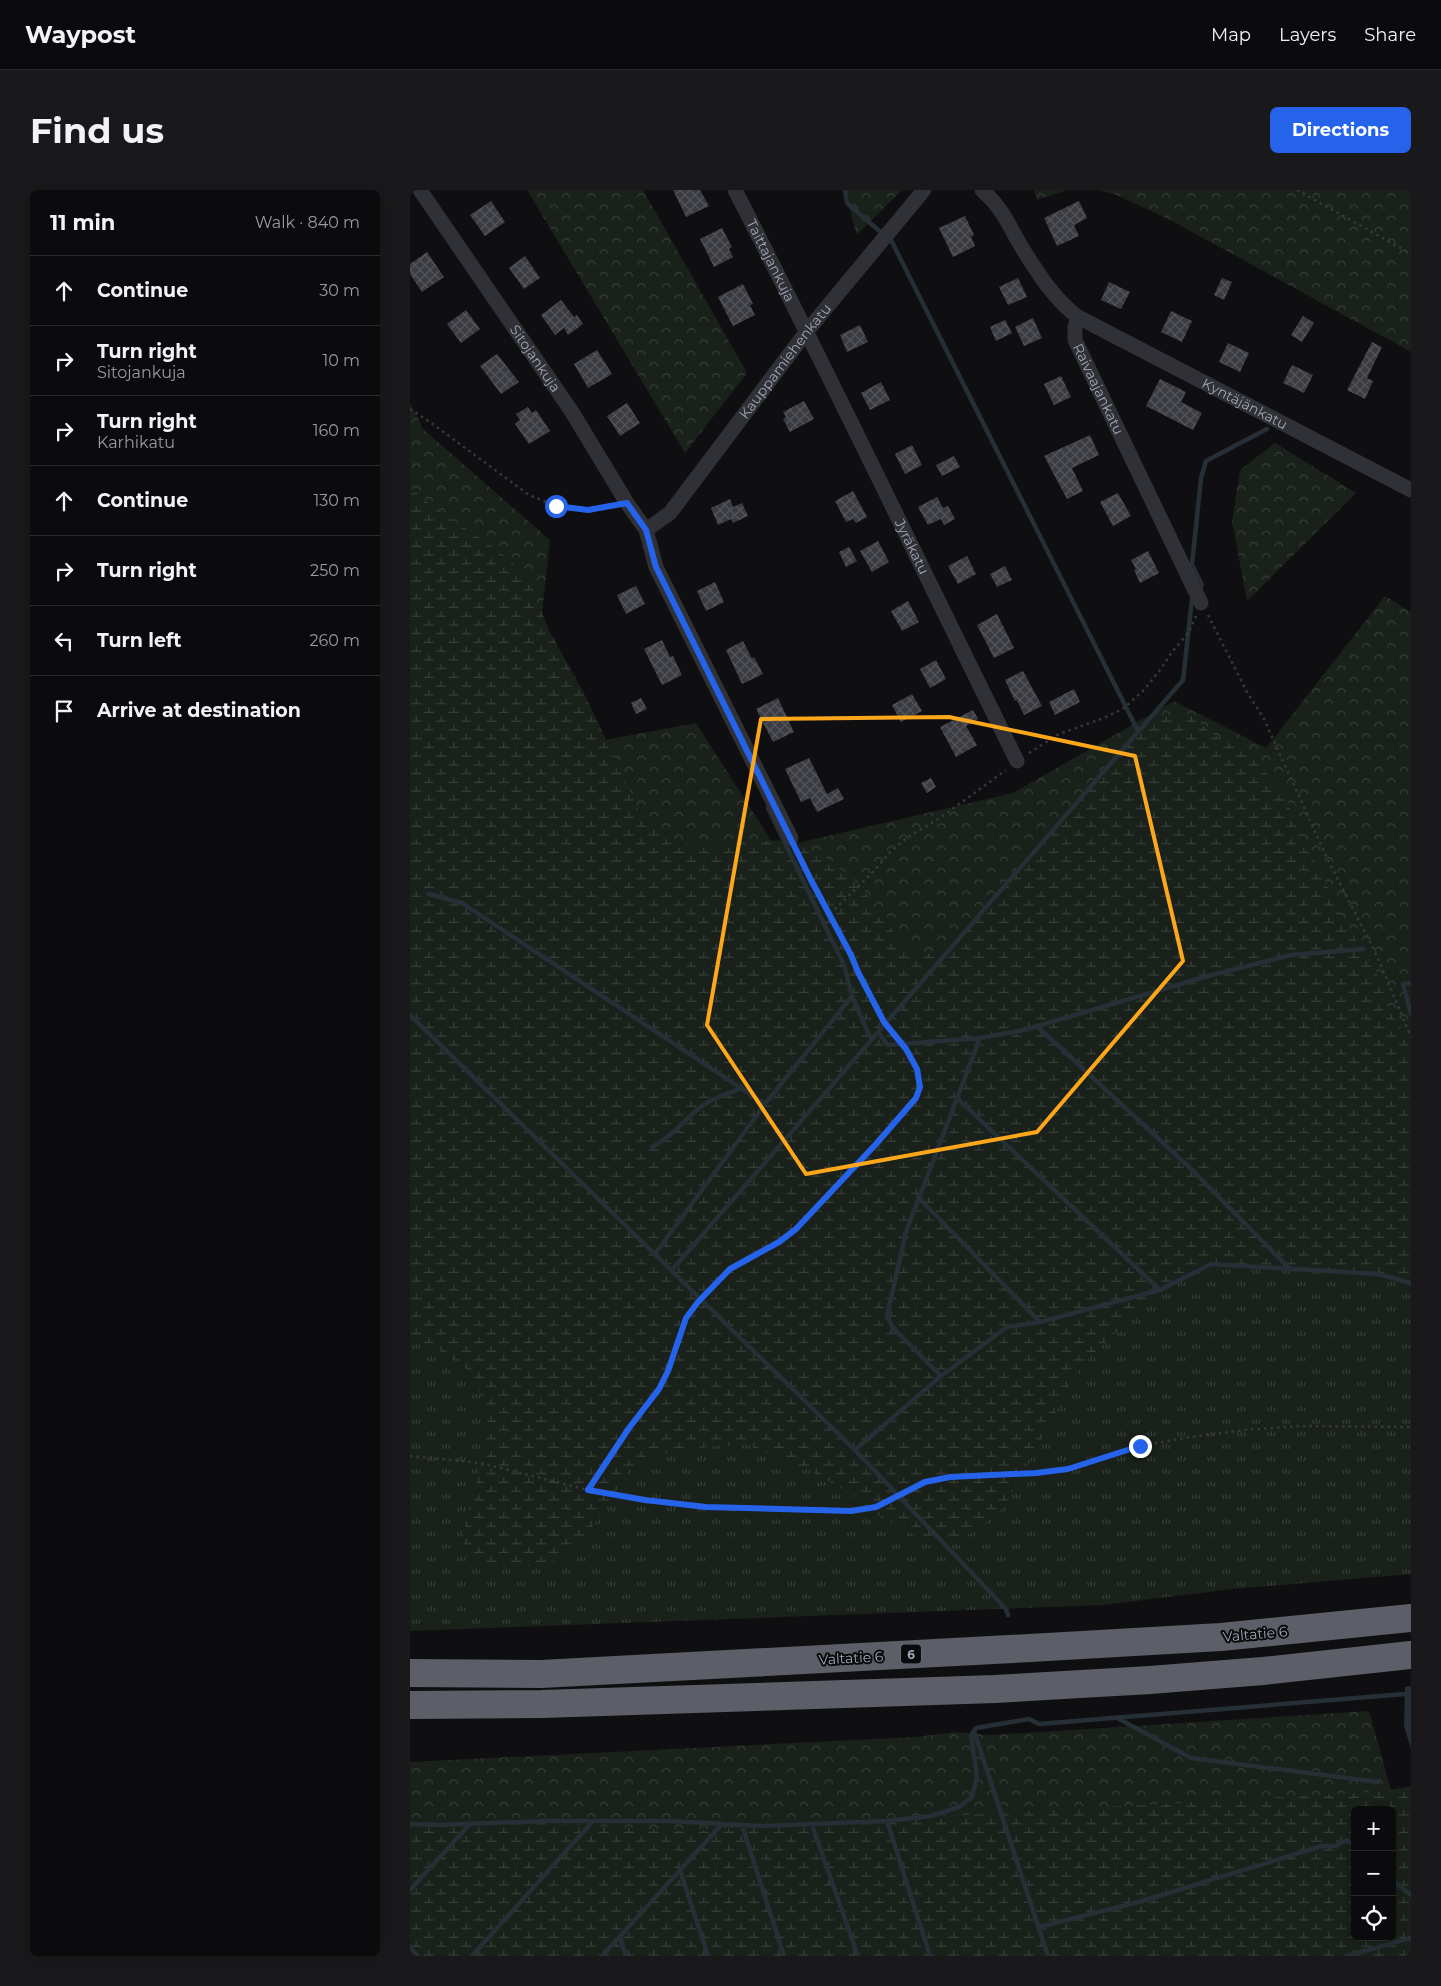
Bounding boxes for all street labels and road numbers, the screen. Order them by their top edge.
street label: Taittajankuja [742,216,799,305]
street label: Kauppamiehenkatu [735,300,835,422]
street label: Sitojankuja [506,321,565,396]
street label: Raivaajankatu [1069,340,1128,438]
street label: Kyntäjänkatu [1199,374,1291,433]
street label: Jyräkatu [890,515,933,577]
street label: Valtatie 6 [1222,1622,1288,1646]
road number: 6 [901,1645,921,1664]
street label: Valtatie 6 [818,1647,884,1669]

